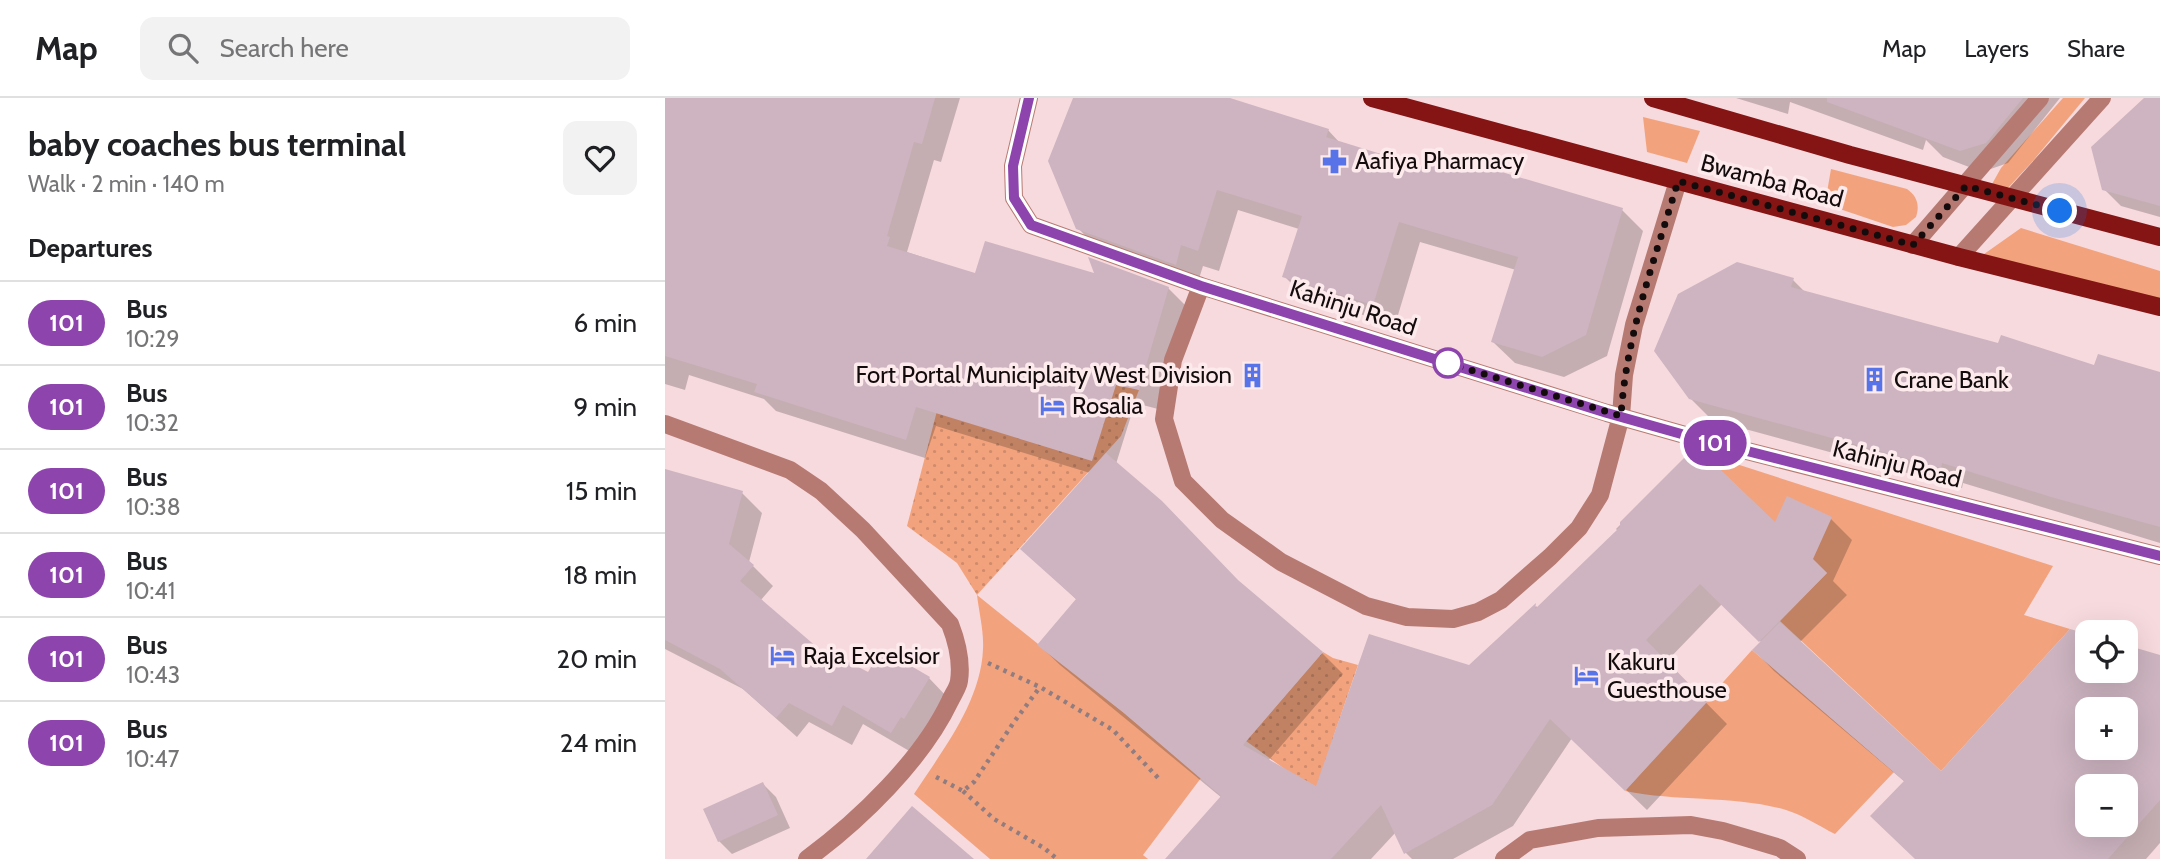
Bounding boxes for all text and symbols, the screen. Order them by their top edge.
search box [140,17,630,80]
text: Map [35,28,98,68]
icon: search [164,29,202,67]
text: Search here [220,32,349,64]
text: Map [1882,34,1926,63]
text: Layers [1964,34,2029,63]
text: Share [2067,34,2125,63]
button: heart [563,121,637,195]
text: baby coaches bus terminal [28,124,406,164]
place label: Aafiya Pharmacy [1355,146,1524,175]
pharmacy icon: Aafiya Pharmacy [1321,147,1349,175]
street label: Bwamba Road [1698,148,1846,213]
text: Walk · 2 min · 140 m [28,170,225,198]
your location [2042,193,2077,228]
text: Departures [28,232,152,264]
street label: Kahinju Road [1286,273,1420,342]
text: Bus [126,293,167,325]
text: 6 min [574,307,637,339]
text: 101 [49,308,84,337]
text: 10:29 [126,325,179,353]
unlabelled marker [1433,348,1463,378]
place label: Fort Portal Municiplaity West Division [855,360,1232,389]
building icon: Fort Portal Municiplaity West Division [1238,361,1266,389]
place label: Crane Bank [1894,365,2009,394]
building icon: Crane Bank [1860,366,1888,394]
text: Bus [126,377,167,409]
text: 9 min [574,391,637,423]
place label: Rosalia [1072,391,1143,420]
text: 101 [49,392,84,421]
hotel icon: Rosalia [1038,392,1066,420]
text: 10:32 [126,409,179,437]
line badge: 101 [1675,420,1755,466]
text: 101 [1698,428,1732,457]
street label: Kahinju Road [1830,434,1965,494]
text: Bus [126,461,167,493]
text: 15 min [566,475,637,507]
text: 101 [49,476,84,505]
text: 10:38 [126,493,181,521]
text: Bus [126,545,167,577]
text: 18 min [564,559,637,591]
text: 101 [49,560,84,589]
text: 10:41 [126,577,175,605]
map controls [2075,620,2138,837]
button: locate [2075,620,2138,683]
text: Bus [126,629,167,661]
place label: Raja Excelsior [803,641,940,670]
hotel icon: Raja Excelsior [769,642,797,670]
text: 20 min [557,643,637,675]
text: 101 [49,644,84,673]
place label: Kakuru Guesthouse [1607,647,1727,704]
text: 10:43 [126,661,180,689]
hotel icon: Kakuru Guesthouse [1573,662,1601,690]
button: + [2075,697,2138,760]
text: Bus [126,713,167,745]
text: 24 min [560,727,637,759]
text: 101 [49,728,84,757]
text: 10:47 [126,745,179,773]
button: − [2075,774,2138,837]

